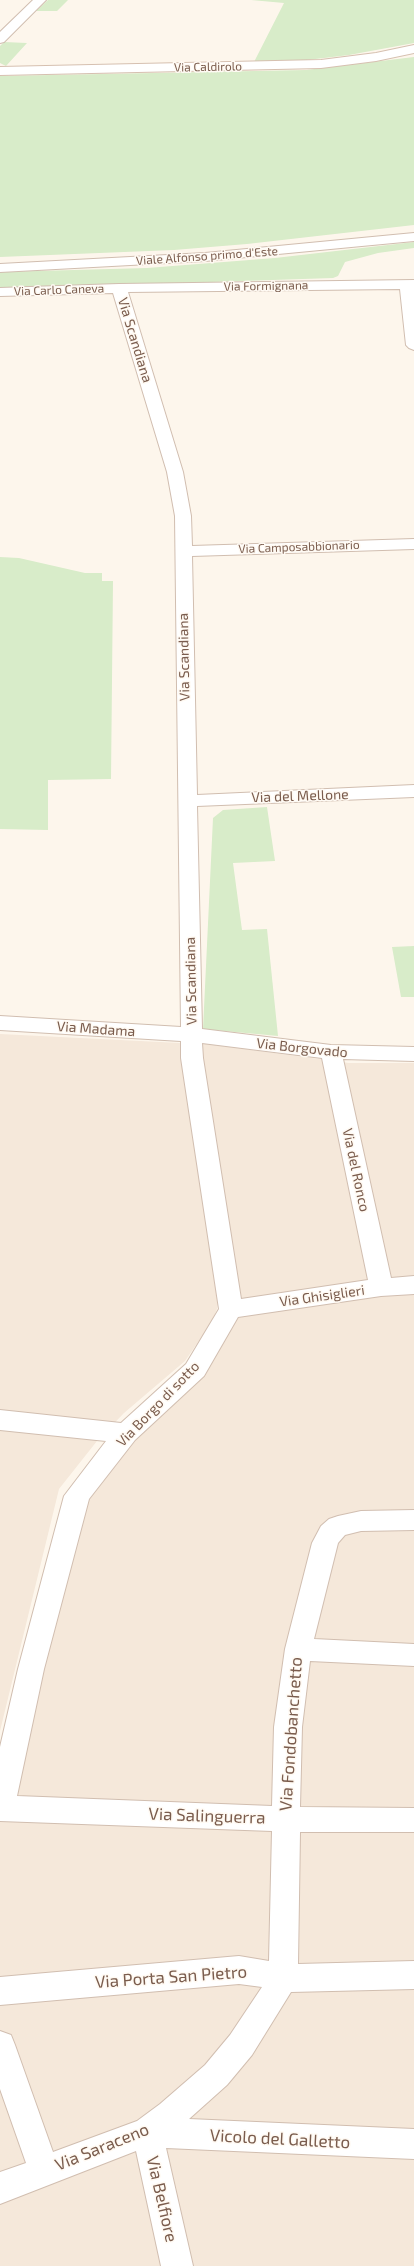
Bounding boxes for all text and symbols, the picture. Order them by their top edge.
street label: Via Caldirolo [174,59,242,75]
street label: Viale Alfonso primo d'Este [135,244,279,268]
street label: Via Formignana [224,278,308,294]
street label: Via Carlo Caneva [14,281,104,299]
street label: Via Scandiana [114,295,156,385]
street label: Via Camposabbionario [238,538,360,556]
street label: Via Scandiana [175,613,193,701]
street label: Via del Mellone [251,786,349,806]
street label: Via Scandiana [182,937,200,1025]
street label: Via Madama [56,1018,136,1040]
street label: Via Borgovado [256,1035,348,1061]
street label: Via del Ronco [339,1127,373,1213]
street label: Via Ghisiglieri [278,1282,366,1310]
street label: Via Borgo di sotto [113,1358,203,1450]
street label: Via Fondobanchetto [275,1656,307,1812]
street label: Via Salinguerra [148,1804,266,1828]
street label: Via Porta San Pietro [94,1962,248,1992]
street label: Via Saraceno [52,2119,152,2175]
street label: Vicolo del Galletto [209,2125,351,2153]
street label: Via Belfiore [142,2154,182,2244]

